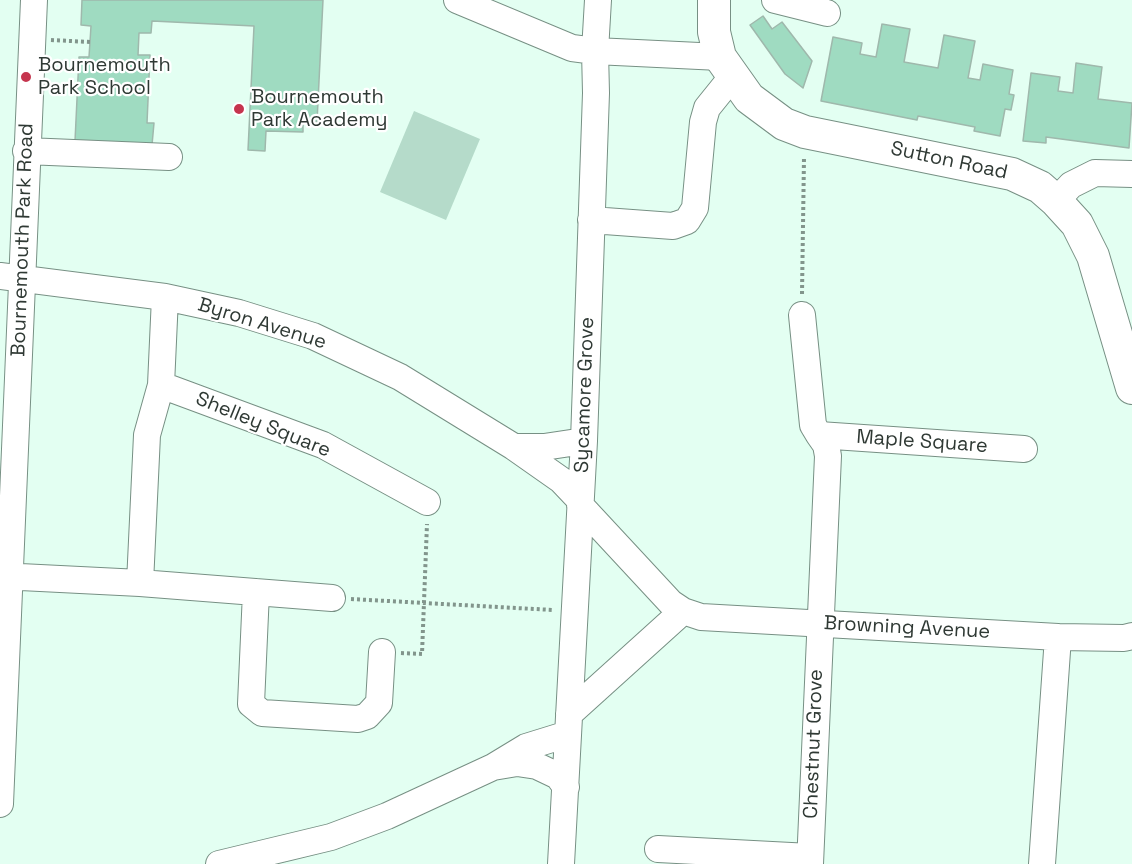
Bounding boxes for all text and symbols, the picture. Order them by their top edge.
place label: Bournemouth Park School [38,54,171,101]
marker: Bournemouth Park School [19,70,33,84]
place label: Bournemouth Park Academy [251,86,388,133]
marker: Bournemouth Park Academy [232,102,246,116]
street label: Bournemouth Park Road [7,123,39,357]
street label: Sutton Road [888,137,1010,185]
street label: Byron Avenue [195,293,329,355]
street label: Sycamore Grove [570,317,600,473]
street label: Shelley Square [192,387,334,463]
street label: Maple Square [856,425,988,459]
street label: Browning Avenue [823,612,991,644]
street label: Chestnut Grove [799,669,829,819]

